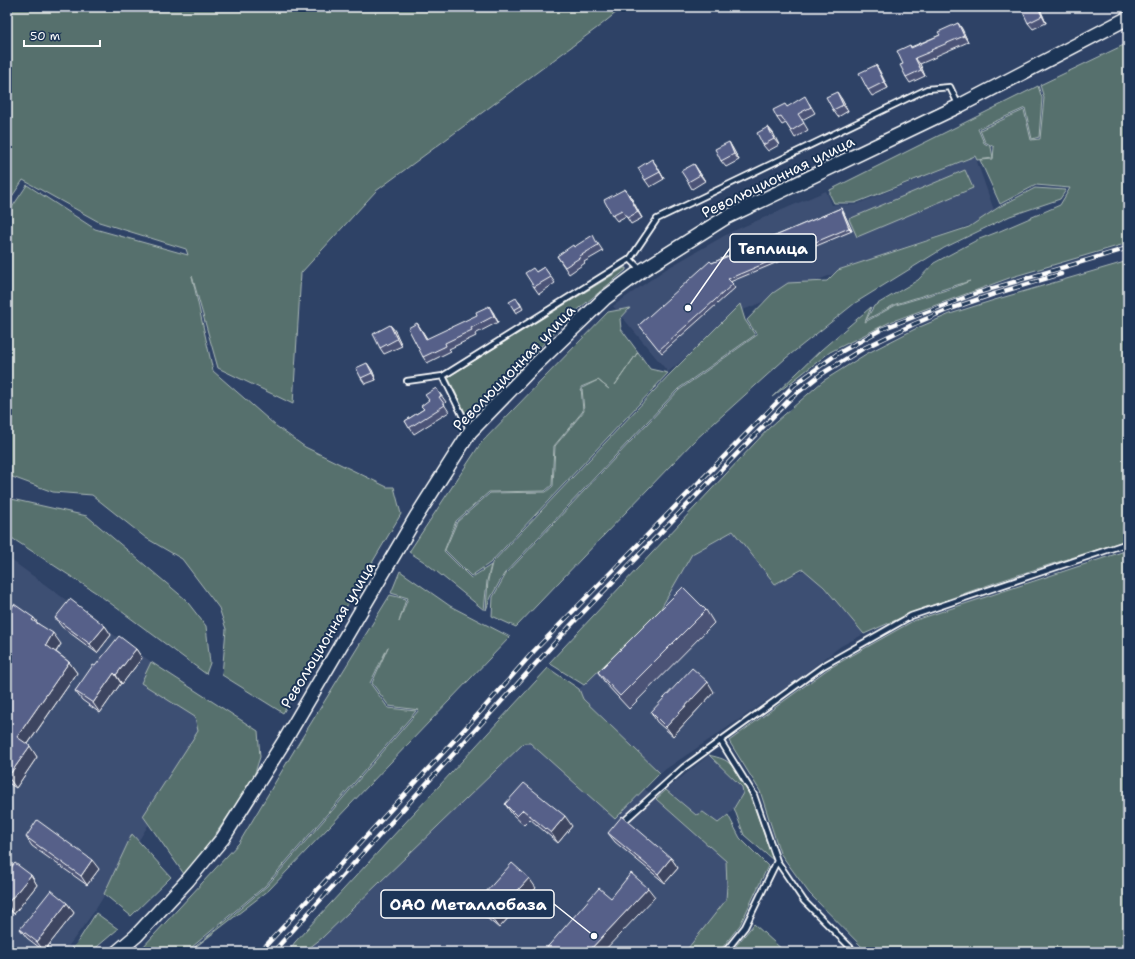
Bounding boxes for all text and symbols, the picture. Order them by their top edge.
scale bar [24,22,100,48]
text: 50 m [30,28,60,44]
street label: Революционная улица [698,131,858,223]
callout: Теплица [730,234,816,262]
text: Теплица [738,238,808,259]
street label: Революционная улица [449,300,580,435]
street label: Революционная улица [276,557,380,712]
callout: ОАО Металлобаза [381,890,554,918]
text: ОАО Металлобаза [389,894,547,915]

